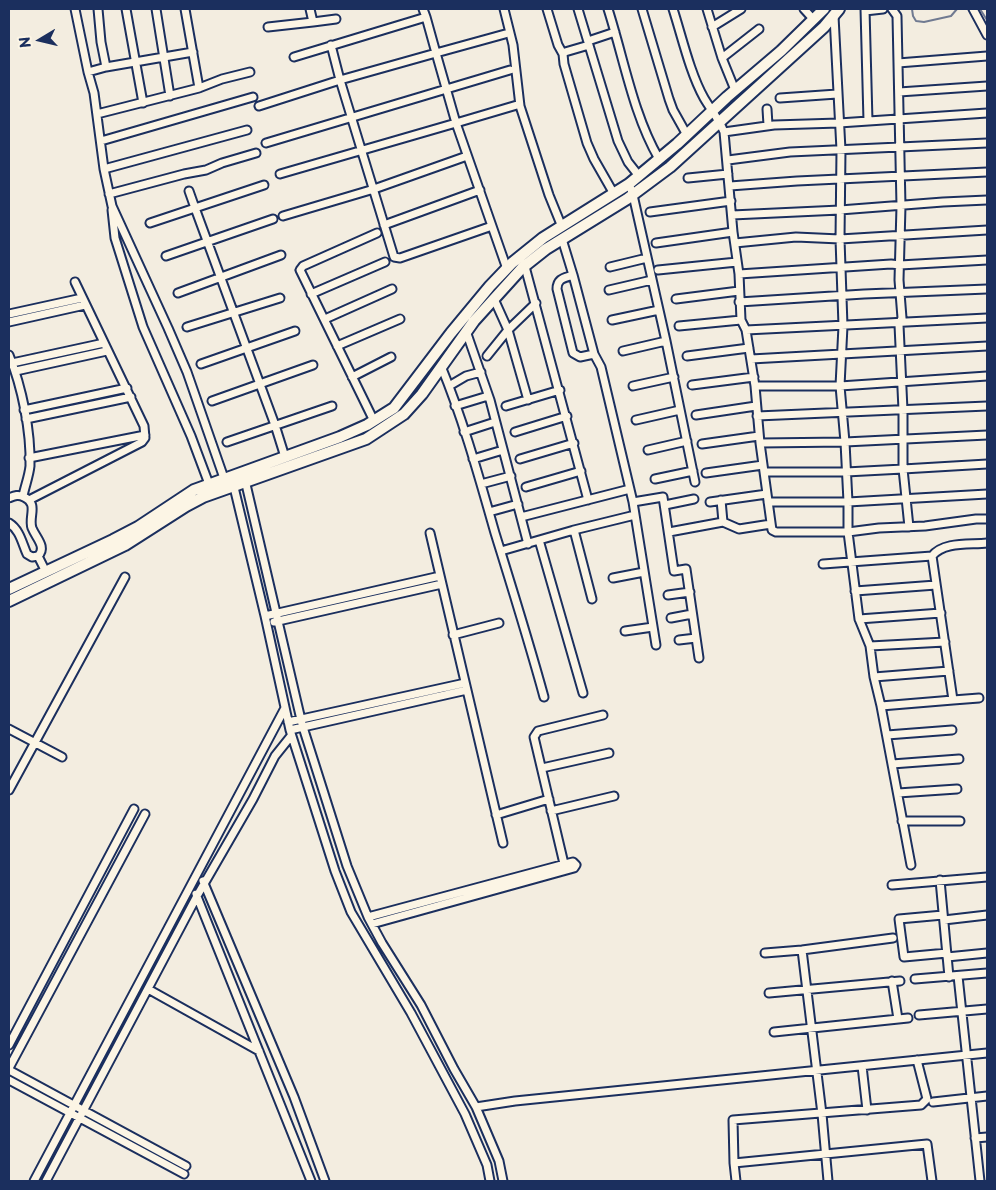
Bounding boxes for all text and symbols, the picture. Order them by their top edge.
north arrow [15,15,65,65]
text: N [13,35,36,50]

